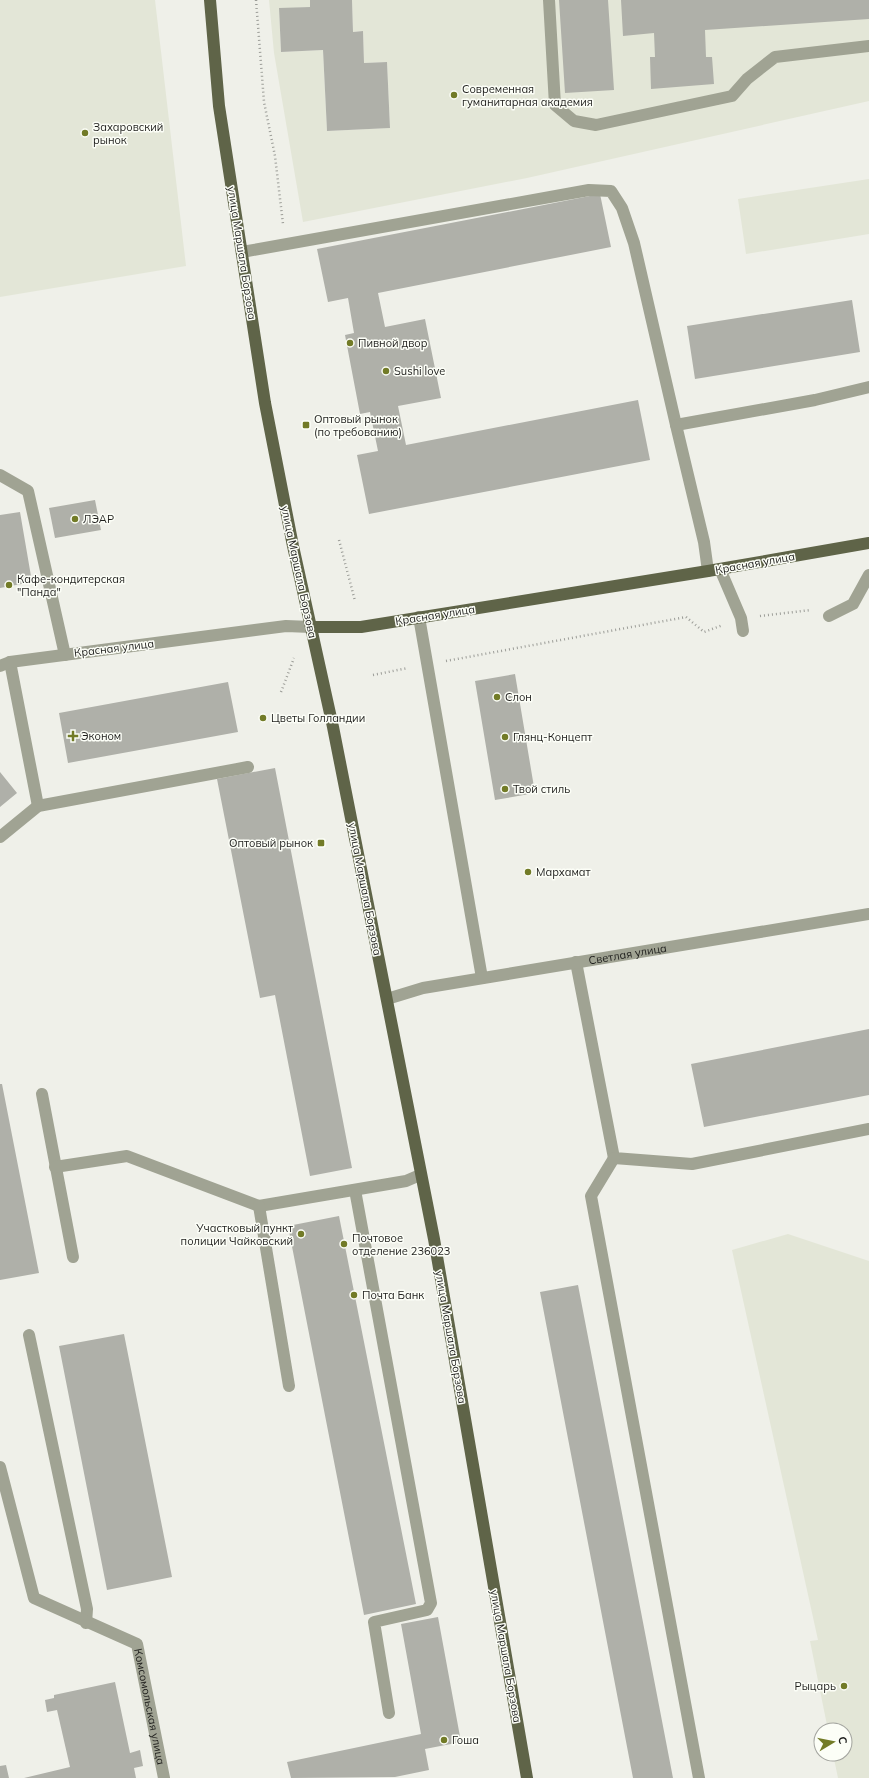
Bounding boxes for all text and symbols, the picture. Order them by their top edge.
place label: Современная гуманитарная академия [462,82,593,109]
marker: Современная гуманитарная академия [449,90,459,100]
place label: Захаровский рынок [93,120,163,147]
marker: Захаровский рынок [80,128,90,138]
street label: улица Маршала Борзова [225,185,259,321]
place label: Пивной двор [358,336,428,350]
marker: Пивной двор [345,338,355,348]
place label: Sushi love [394,364,445,378]
marker: Sushi love [381,366,391,376]
place label: Оптовый рынок (по требованию) [314,412,402,439]
marker: Оптовый рынок (по требованию) [301,420,311,430]
street label: улица Маршала Борзова [278,505,320,639]
place label: ЛЭАР [83,512,114,526]
marker: ЛЭАР [70,514,80,524]
street label: Красная улица [714,549,796,577]
place label: Кафе-кондитерская "Панда" [17,572,125,599]
marker: Кафе-кондитерская "Панда" [4,580,14,590]
street label: Красная улица [394,602,476,628]
street label: Красная улица [73,636,155,660]
place label: Слон [505,690,532,704]
marker: Слон [492,692,502,702]
place label: Цветы Голландии [271,711,365,725]
marker: Цветы Голландии [258,713,268,723]
place label: Эконом [81,729,121,743]
place label: Глянц-Концепт [513,730,592,744]
marker: Эконом [68,731,78,741]
marker: Глянц-Концепт [500,732,510,742]
place label: Твой стиль [513,782,570,796]
marker: Твой стиль [500,784,510,794]
street label: улица Маршала Борзова [345,821,385,957]
place label: Оптовый рынок [229,836,313,850]
marker: Оптовый рынок [316,838,326,848]
place label: Мархамат [536,865,591,879]
marker: Мархамат [523,867,533,877]
street label: Светлая улица [587,941,668,967]
place label: Участковый пункт полиции Чайковский [181,1221,293,1248]
marker: Участковый пункт полиции Чайковский [296,1229,306,1239]
place label: Почтовое отделение 236023 [352,1231,450,1258]
marker: Почтовое отделение 236023 [339,1239,349,1249]
street label: улица Маршала Борзова [432,1269,470,1405]
place label: Почта Банк [362,1288,424,1302]
marker: Почта Банк [349,1290,359,1300]
street label: улица Маршала Борзова [487,1588,525,1724]
street label: Комсомольская улица [131,1647,168,1766]
place label: Рыцарь [795,1679,836,1693]
marker: Рыцарь [839,1681,849,1691]
north arrow [813,1722,853,1762]
place label: Гоша [452,1733,479,1747]
marker: Гоша [439,1735,449,1745]
text: С [835,1735,850,1746]

